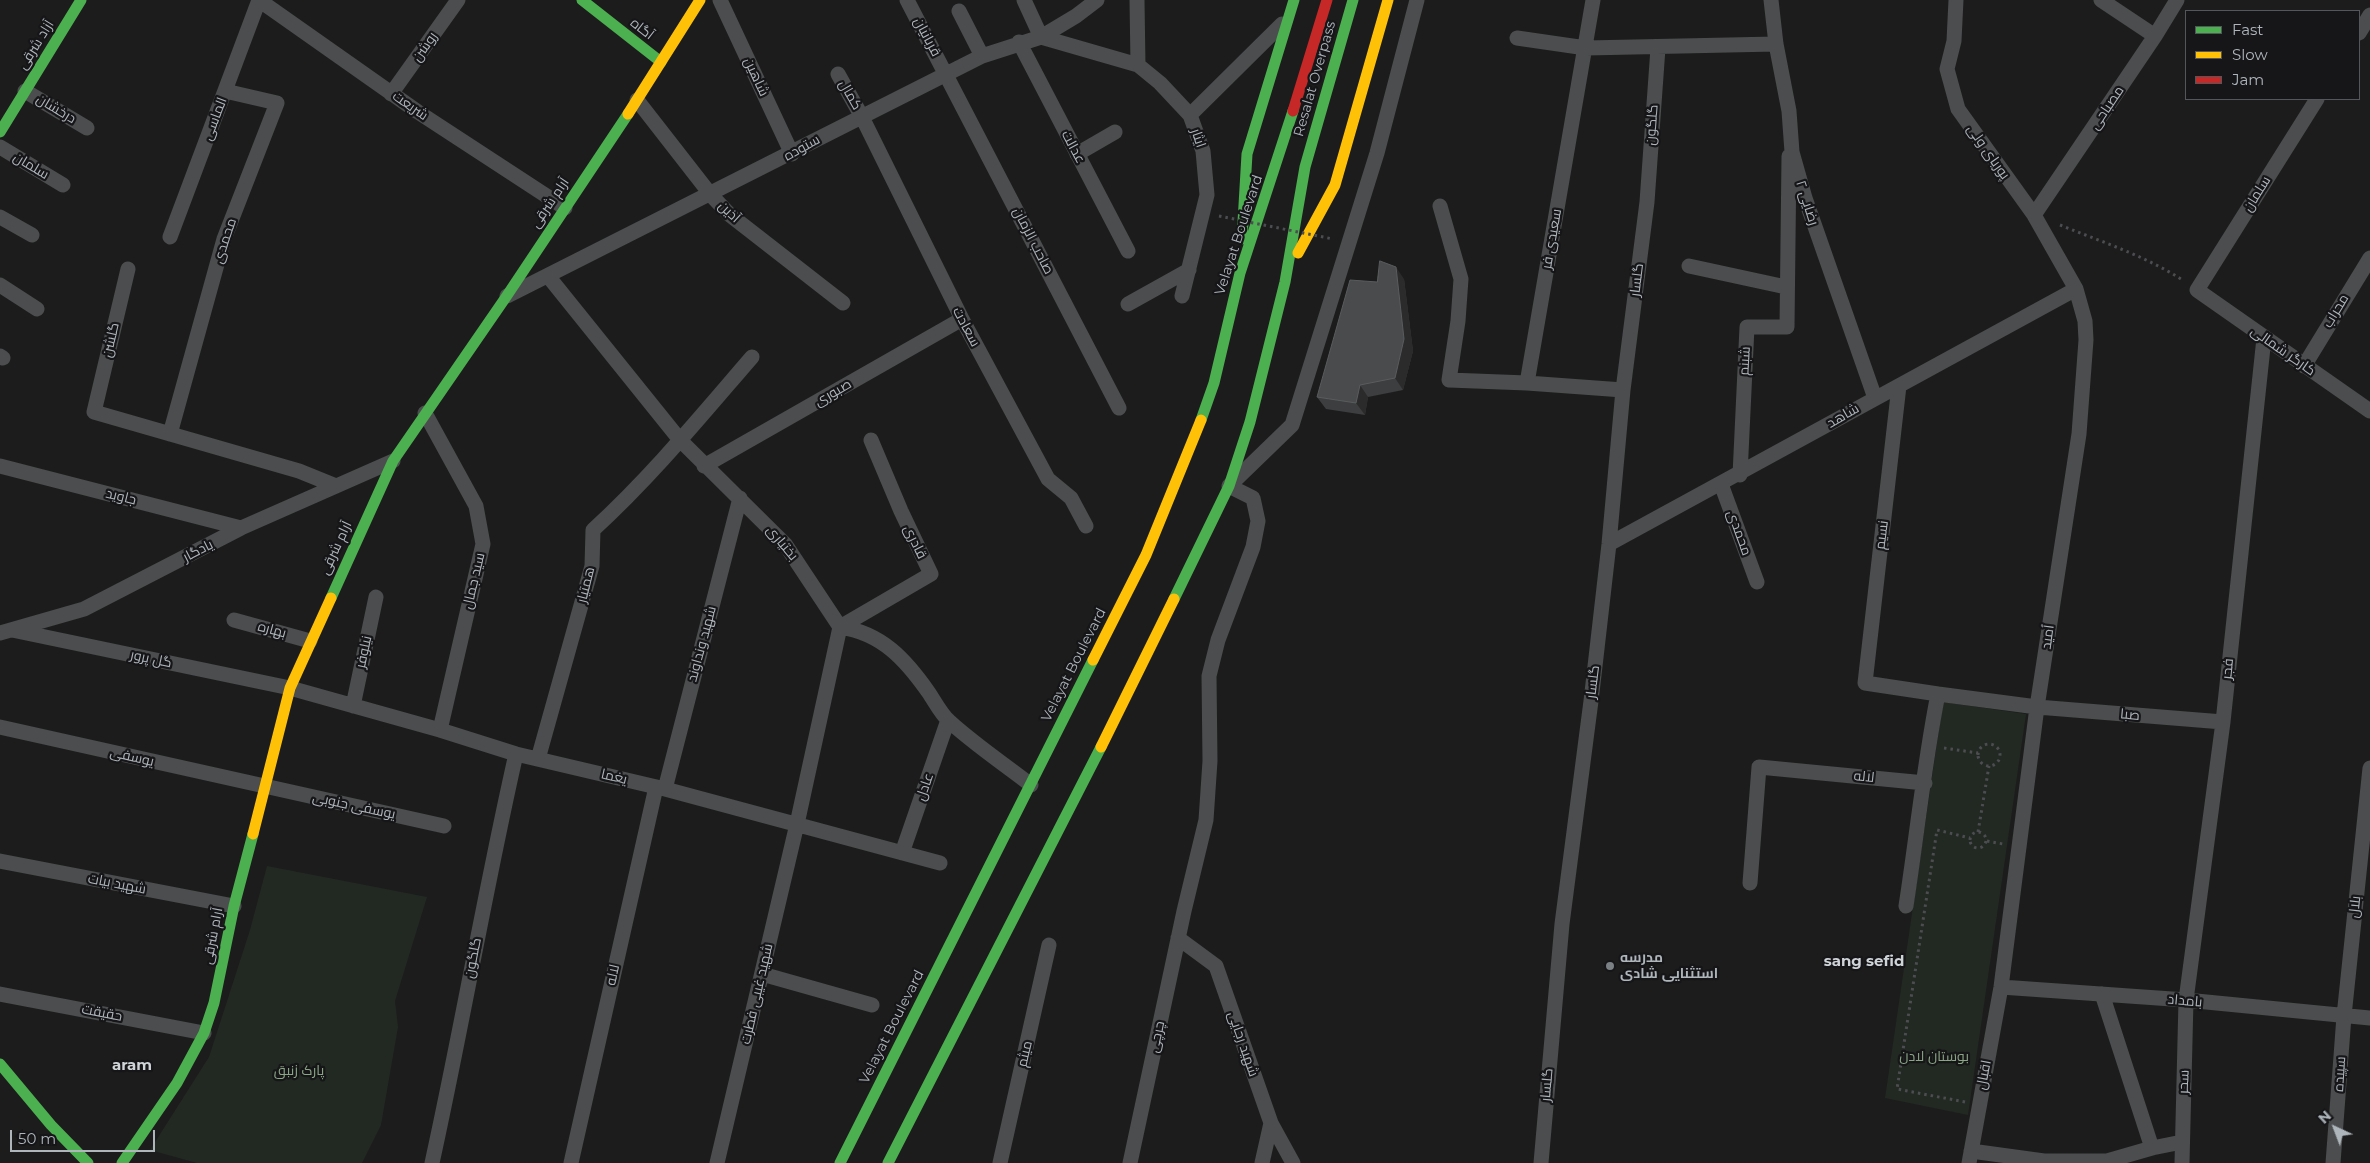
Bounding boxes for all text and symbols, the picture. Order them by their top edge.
legend [2185,10,2360,100]
street label: آگاه [627,15,657,43]
street label: قربانیان [910,15,944,59]
street label: آزاد شرقی [14,17,58,73]
street label: Resalat Overpass [1290,19,1340,139]
text: Fast [2232,20,2263,39]
street label: روشن [409,29,441,65]
text: Slow [2232,45,2268,64]
street label: شاهین [740,55,772,99]
text: Jam [2232,70,2264,89]
street label: کمال [835,77,865,113]
street label: مصباحی [2086,83,2128,133]
street label: شریعت [389,88,431,124]
street label: درخشان [33,91,79,127]
street label: الماسی [199,95,231,143]
street label: گلگون [1642,104,1662,146]
street label: پوریای ولی [1963,121,2013,183]
street label: ایثار [1187,126,1209,150]
street label: عدالت [1057,128,1089,166]
street label: ستوده [781,131,823,165]
street label: سلمان [10,149,52,183]
street label: Velayat Boulevard [1212,173,1266,297]
street label: سلمان [2240,173,2274,215]
street label: آرام شرقی [527,175,573,231]
street label: رضایی ۲ [1792,178,1822,228]
street label: آذین [714,198,744,226]
street label: صاحب الزمان [1009,205,1057,277]
street label: سعیدی فر [1538,208,1566,270]
street label: محمدی [210,216,240,266]
street label: گلسار [1627,262,1647,298]
street label: محراب [2319,291,2353,331]
street label: سعادت [949,304,983,350]
street label: گلشن [99,321,123,359]
street label: کارگر شمالی [2247,323,2319,379]
street label: شبنم [1736,346,1754,376]
street label: صبوری [812,376,854,410]
street label: شاهد [1824,400,1862,432]
street label: جاوید [104,485,138,509]
street label: محمدی [1723,508,1755,558]
street label: آرام شرقی [316,518,356,578]
street label: نسیم [1872,520,1892,550]
street label: بختیاری [762,522,802,564]
street label: قادری [900,522,930,562]
street label: یادگار [180,536,216,566]
street label: سید جمال [459,551,489,611]
street label: همتیار [573,565,599,605]
street label: شهید ونداوند [684,604,720,684]
street label: Velayat Boulevard [1038,605,1110,725]
street label: بهاره [256,618,288,642]
street label: اُمید [2038,624,2058,650]
street label: نیلوفر [352,634,376,670]
street label: گل پرور [129,646,173,672]
street label: فجر [2219,658,2237,680]
street label: گلسار [1583,664,1603,700]
street label: صبا [2119,706,2141,724]
street label: یوسفی [108,744,156,770]
street label: یغما [599,766,629,788]
street label: لاله [1853,768,1875,786]
street label: عادل [912,771,938,803]
street label: یوسفی جنوبی [311,789,397,823]
street label: شهید بیات [86,870,148,898]
street label: بلال [2345,895,2365,919]
street label: آرام شرقی [199,906,227,966]
street label: گلگون [461,936,485,980]
street label: شهید غیبی فطرت [737,942,777,1046]
place label: مدرسه استثنایی شادی [1620,950,1718,982]
district label: sang sefid [1824,953,1904,971]
marker: مدرسه استثنایی شادی [1604,960,1616,972]
street label: لاله [602,963,624,987]
street label: Velayat Boulevard [856,967,928,1087]
street label: بامداد [2167,991,2203,1011]
street label: حقیقت [80,1001,124,1025]
street label: شهید رجایی [1224,1009,1262,1079]
street label: چرچی [1145,1020,1169,1054]
street label: میثم [1014,1039,1036,1069]
park label: بوستان لادن [1899,1049,1969,1065]
street label: سپیده [2330,1056,2350,1092]
district label: aram [112,1057,152,1075]
street label: اقبال [1973,1059,1995,1091]
park label: پارک زنبق [274,1063,324,1079]
street label: گلسار [1537,1068,1557,1102]
street label: سحر [2175,1070,2193,1094]
north arrow [2310,1103,2360,1153]
text: N [2314,1107,2335,1127]
scale bar [12,1120,158,1152]
text: 50 m [18,1129,56,1148]

